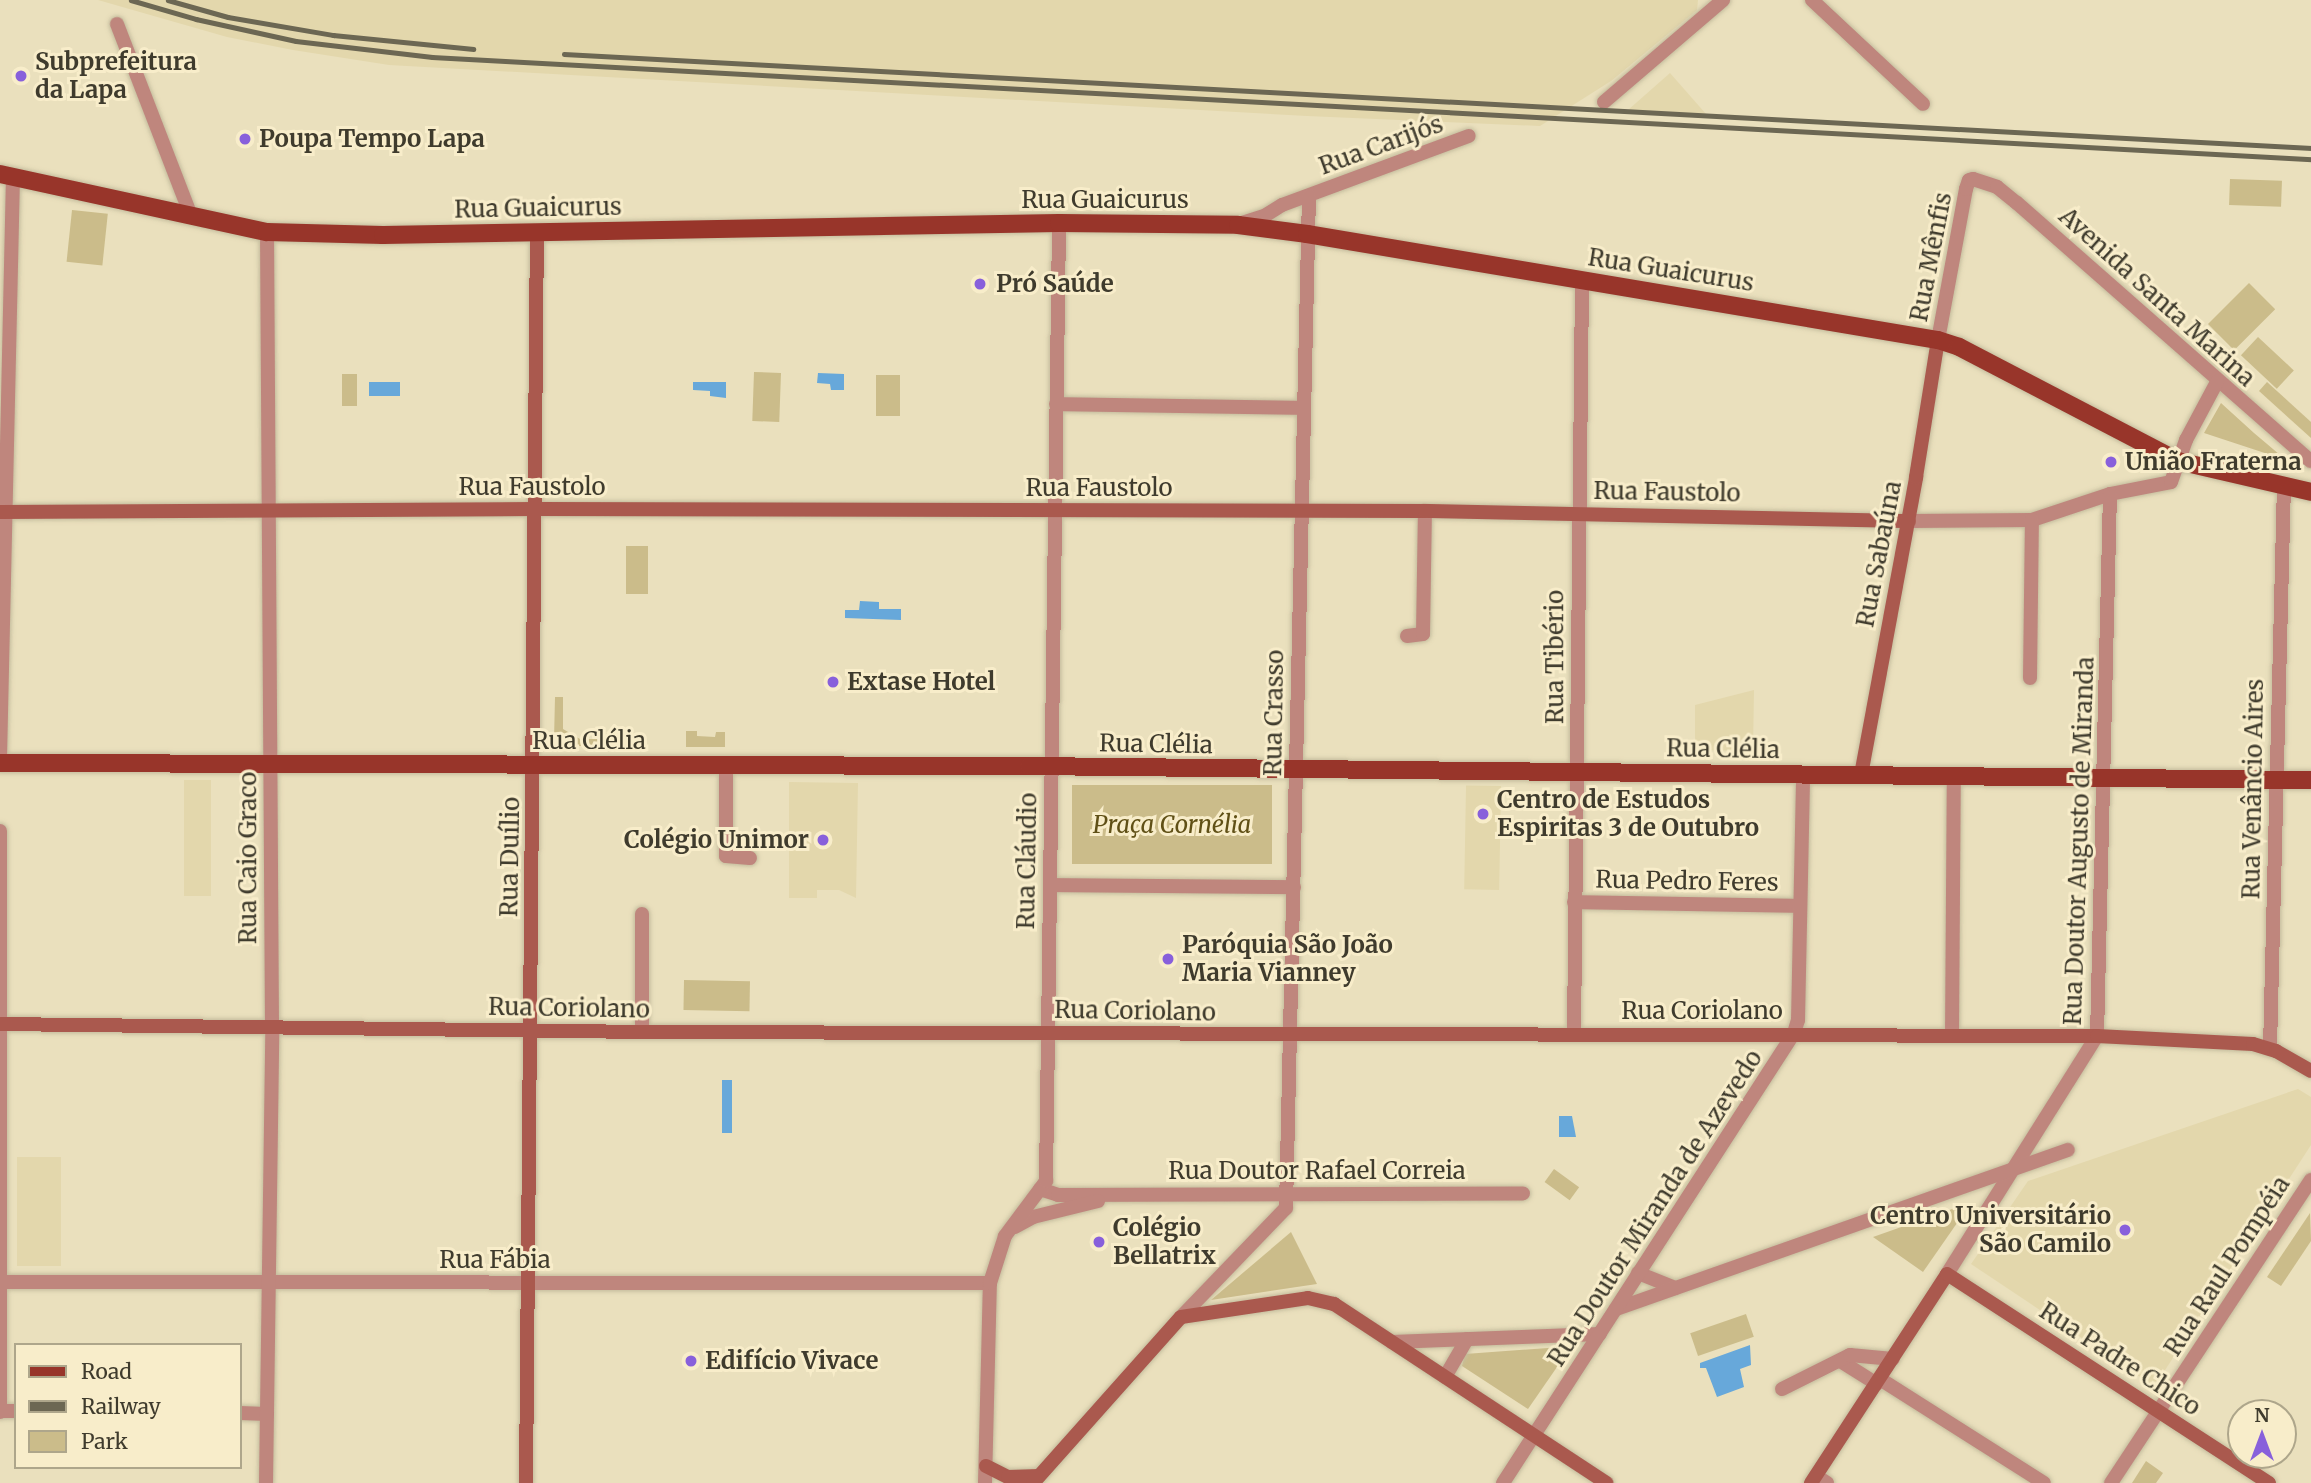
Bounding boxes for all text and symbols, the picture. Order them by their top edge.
place label: Subprefeitura da Lapa [35,48,197,104]
marker: Subprefeitura da Lapa [13,68,29,84]
street label: Rua Carijós [1315,109,1447,181]
place label: Poupa Tempo Lapa [259,125,485,153]
marker: Poupa Tempo Lapa [237,131,253,147]
street label: Rua Guaicurus [1021,186,1189,214]
street label: Rua Mênfis [1904,190,1958,324]
street label: Rua Guaicurus [454,192,622,224]
street label: Avenida Santa Marina [2053,202,2261,392]
street label: Rua Guaicurus [1586,243,1756,297]
place label: Pró Saúde [996,270,1114,298]
marker: Pró Saúde [970,274,990,294]
place label: União Fraterna [2125,448,2302,476]
marker: União Fraterna [2103,454,2119,470]
street label: Rua Faustolo [459,473,605,501]
street label: Rua Faustolo [1026,474,1172,502]
street label: Rua Faustolo [1593,476,1741,508]
street label: Rua Sabaúna [1851,478,1907,630]
street label: Rua Tibério [1541,590,1569,724]
street label: Rua Crasso [1258,650,1290,776]
street label: Rua Doutor Augusto de Miranda [2058,656,2100,1026]
place label: Extase Hotel [847,668,995,696]
marker: Extase Hotel [825,674,841,690]
street label: Rua Venâncio Aires [2237,678,2269,900]
street label: Rua Clélia [532,727,646,755]
street label: Rua Clélia [1099,729,1213,759]
street label: Rua Clélia [1666,734,1780,764]
street label: Rua Caio Graco [234,772,262,944]
place label: Centro de Estudos Espiritas 3 de Outubro [1497,786,1759,842]
street label: Rua Cláudio [1011,792,1043,930]
street label: Rua Duílio [495,797,525,917]
marker: Centro de Estudos Espiritas 3 de Outubro [1475,806,1491,822]
park label: Praça Cornélia [1093,811,1251,839]
place label: Colégio Unimor [624,826,809,854]
marker: Colégio Unimor [815,832,831,848]
street label: Rua Pedro Feres [1595,865,1779,897]
place label: Paróquia São João Maria Vianney [1182,931,1393,987]
marker: Paróquia São João Maria Vianney [1160,951,1176,967]
street label: Rua Coriolano [488,992,650,1024]
street label: Rua Coriolano [1054,995,1216,1027]
street label: Rua Coriolano [1621,997,1783,1025]
street label: Rua Doutor Miranda de Azevedo [1542,1044,1768,1372]
street label: Rua Doutor Rafael Correia [1168,1157,1466,1185]
street label: Rua Raul Pompéia [2158,1171,2296,1361]
place label: Centro Universitário São Camilo [1870,1202,2111,1258]
place label: Colégio Bellatrix [1113,1214,1216,1270]
marker: Centro Universitário São Camilo [2117,1222,2133,1238]
marker: Colégio Bellatrix [1091,1234,1107,1250]
street label: Rua Fábia [439,1246,551,1274]
street label: Rua Padre Chico [2034,1296,2206,1422]
legend [14,1343,242,1469]
place label: Edifício Vivace [705,1347,878,1375]
marker: Edifício Vivace [683,1353,699,1369]
text: Road [81,1358,132,1385]
text: Railway [81,1393,161,1420]
north arrow [2227,1399,2297,1469]
text: N [2254,1403,2270,1427]
text: Park [81,1428,128,1455]

